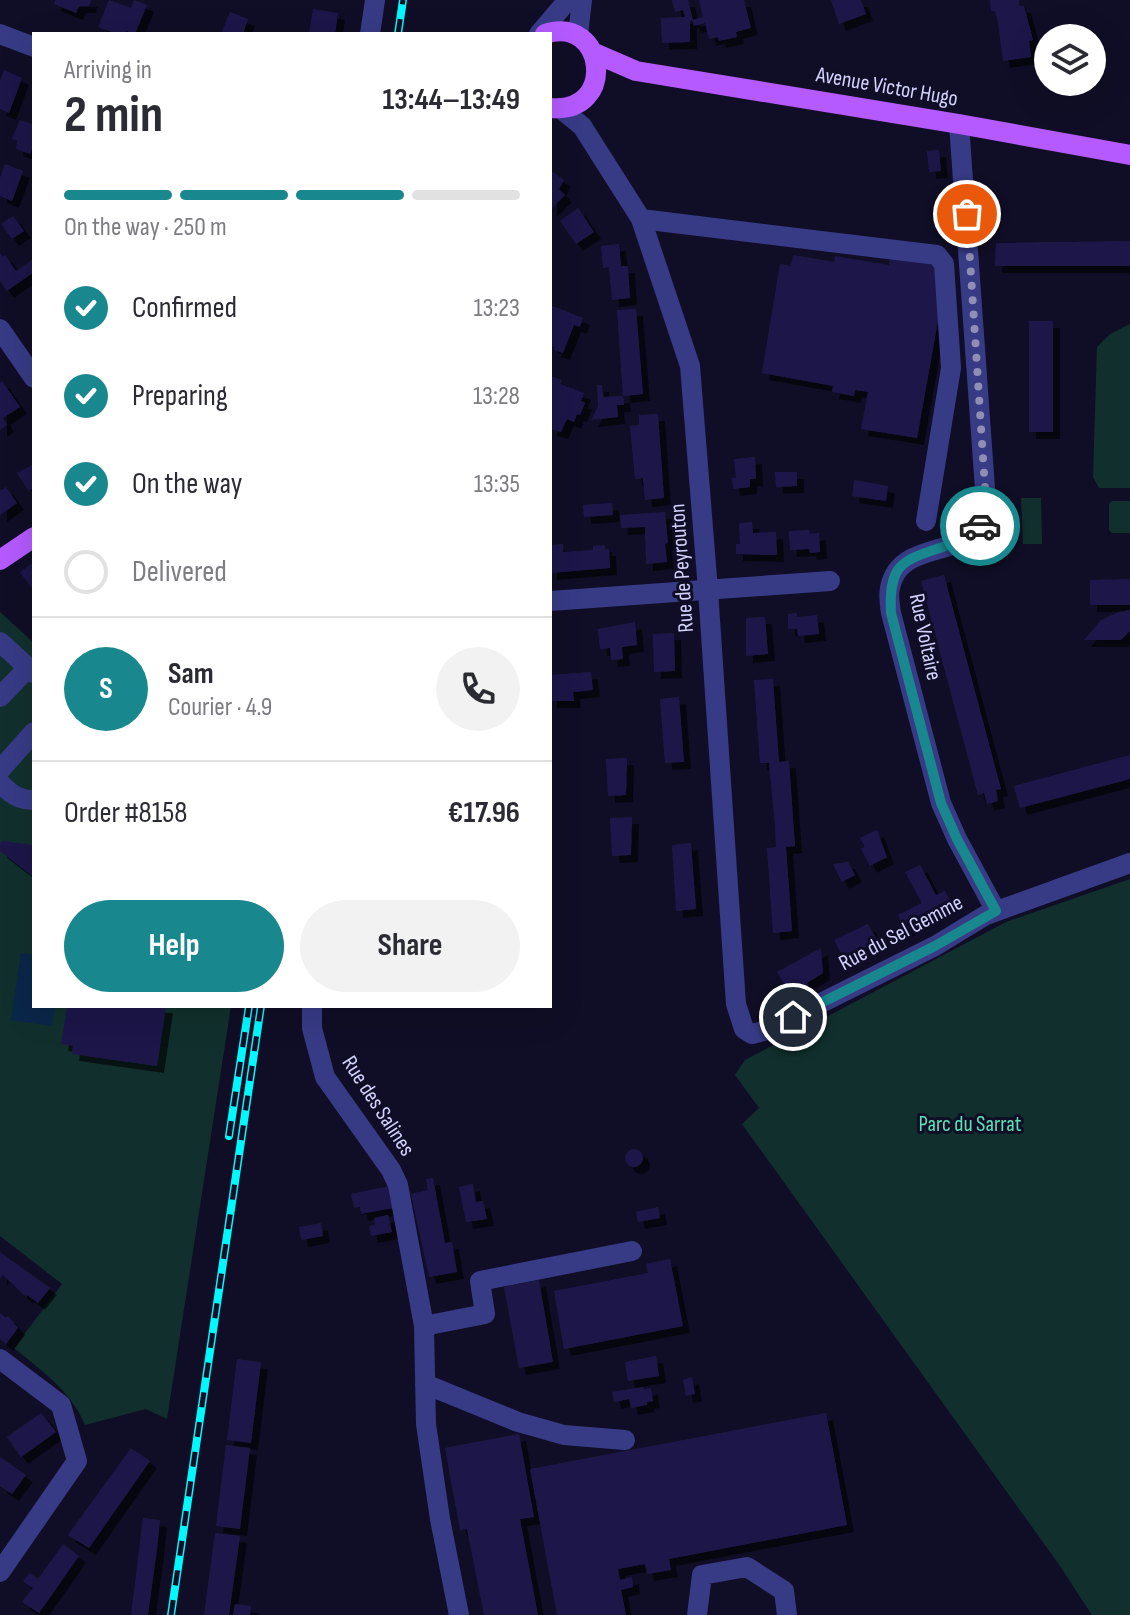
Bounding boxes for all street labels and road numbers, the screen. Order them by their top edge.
street label: Avenue Victor Hugo [813,61,960,113]
street label: Rue de Peyrouton [664,503,700,633]
street label: Rue Voltaire [903,591,947,683]
street label: Rue du Sel Gemme [834,889,968,977]
street label: Rue des Salines [336,1051,420,1161]

